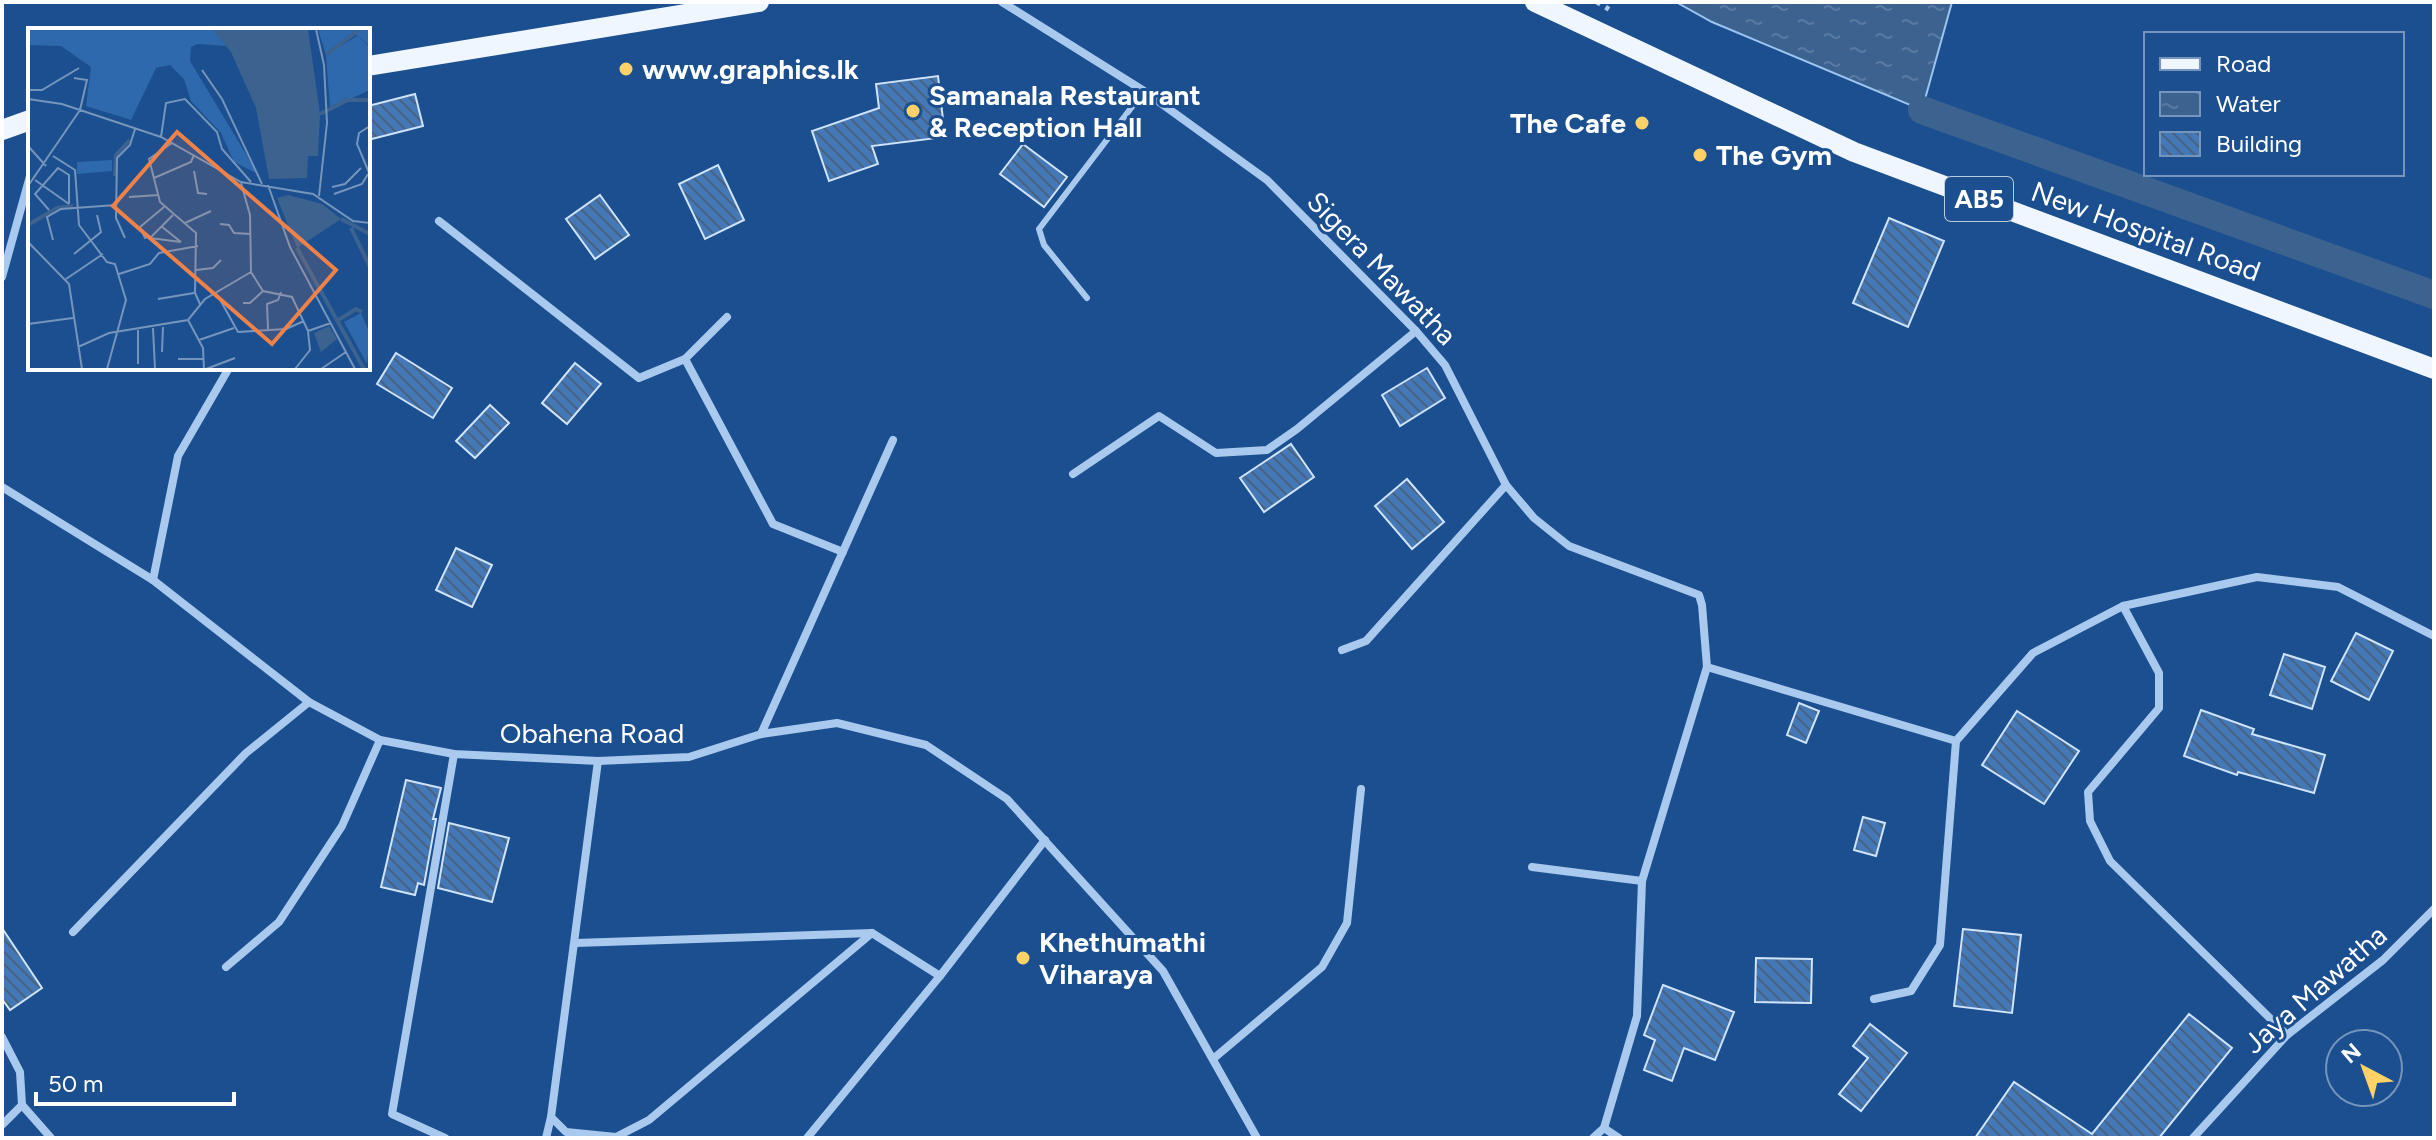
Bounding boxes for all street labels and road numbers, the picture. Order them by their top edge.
street label: New Hospital Road [2027,174,2265,288]
road number: AB5 [1945,177,2013,221]
street label: Sigera Mawatha [1300,184,1464,352]
street label: Obahena Road [500,716,684,750]
street label: Jaya Mawatha [2237,918,2393,1060]

